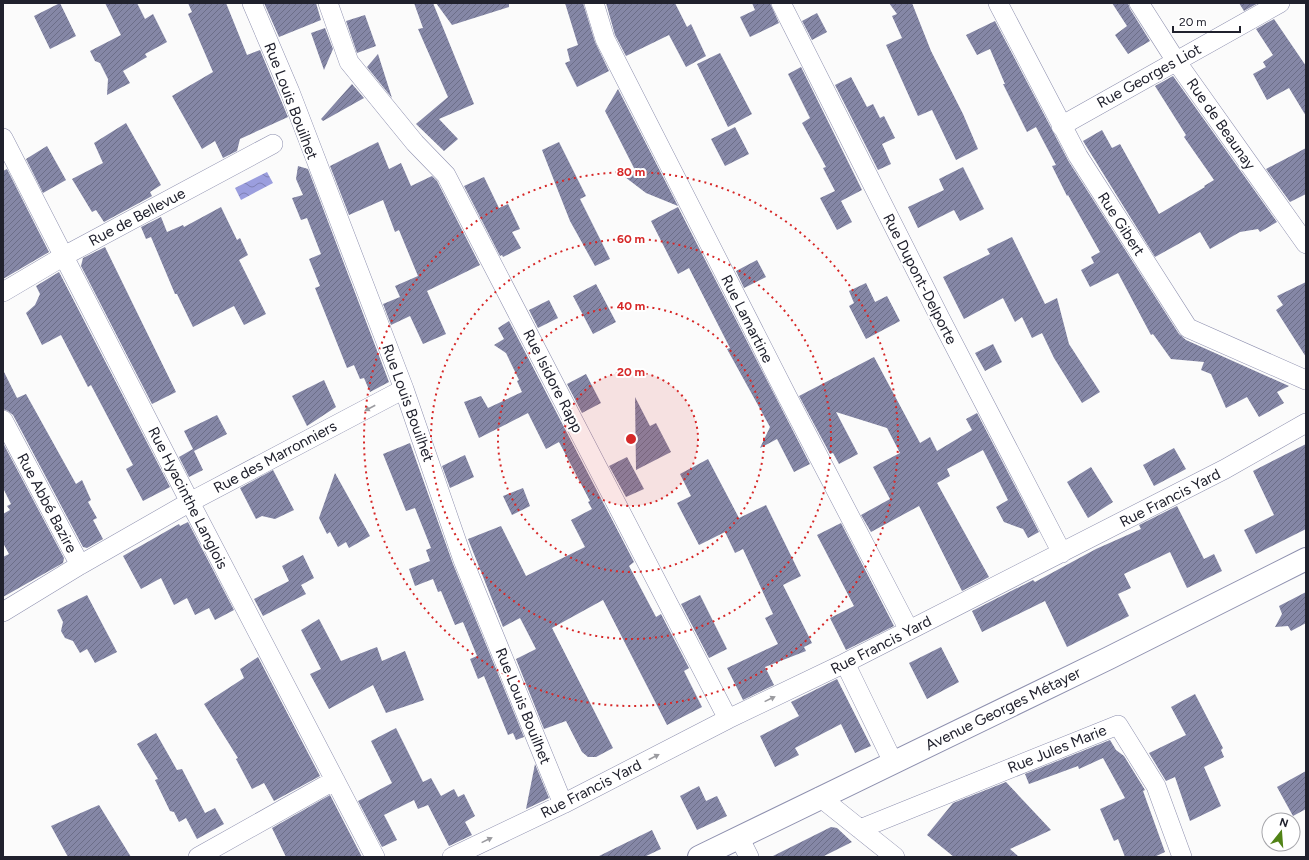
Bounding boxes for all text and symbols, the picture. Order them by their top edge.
scale bar [1173,8,1240,34]
text: 20 m [1179,15,1207,29]
street label: Rue Louis Bouilhet [260,40,322,162]
street label: Rue Georges Liot [1094,40,1205,112]
street label: Rue de Beaunay [1183,75,1259,173]
text: 80 m [617,165,645,179]
street label: Rue de Bellevue [86,184,188,250]
street label: Rue Gibert [1094,189,1148,259]
street label: Rue Dupont-Delporte [879,211,961,347]
text: 60 m [617,232,645,246]
street label: Rue Lamartine [717,272,777,366]
text: 40 m [617,299,645,313]
street label: Rue Isidore Rapp [519,326,587,436]
street label: Rue Louis Bouilhet [378,342,438,465]
text: 20 m [617,365,645,379]
one-way arrow [364,404,375,411]
street label: Rue des Marronniers [210,417,340,497]
street label: Rue Hyacinthe Langlois [144,424,232,572]
centre of rings [624,432,638,446]
street label: Rue Abbé Bazire [13,450,81,556]
street label: Rue Francis Yard [1117,465,1223,531]
street label: Rue Francis Yard [828,612,934,678]
street label: Rue Louis Bouilhet [491,645,555,767]
street label: Avenue Georges Métayer [922,664,1084,754]
one-way arrow [764,696,776,702]
street label: Rue Jules Marie [1005,721,1109,777]
one-way arrow [648,754,659,761]
street label: Rue Francis Yard [538,756,644,822]
north arrow [1261,812,1301,852]
text: N [1278,815,1290,830]
one-way arrow [481,837,493,843]

